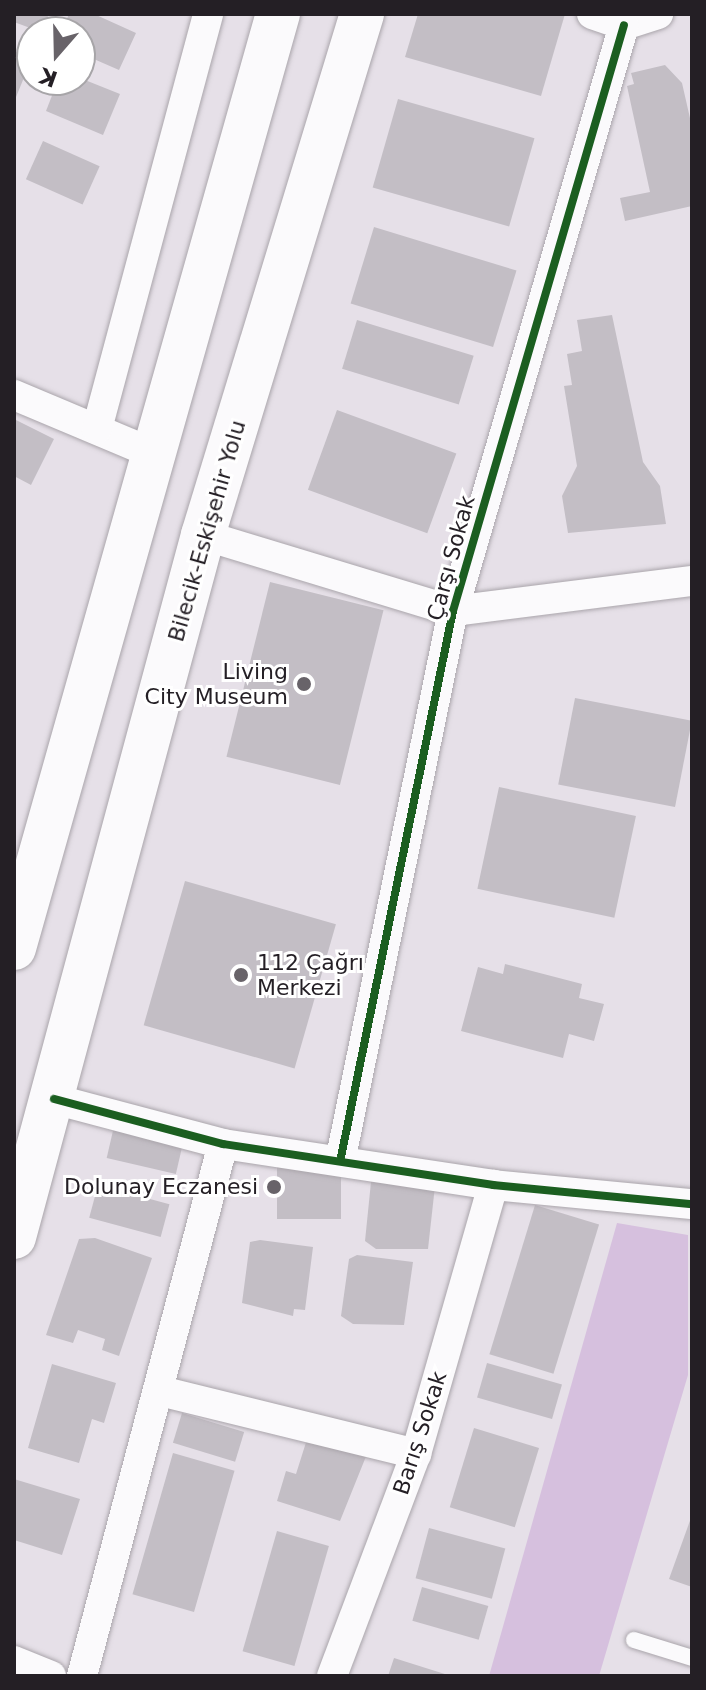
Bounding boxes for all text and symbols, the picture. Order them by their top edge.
north arrow [16,16,96,96]
text: K [36,62,61,92]
street label: Bilecik-Eskişehir Yolu [163,417,251,645]
street label: Çarşı Sokak [422,493,480,623]
place label: Living City Museum [145,658,288,710]
marker: Living City Museum [295,675,313,693]
place label: 112 Çağrı Merkezi [257,949,364,1000]
marker: 112 Çağrı Merkezi [232,966,250,984]
place label: Dolunay Eczanesi [64,1174,258,1200]
marker: Dolunay Eczanesi [265,1178,283,1196]
street label: Barış Sokak [388,1368,452,1498]

